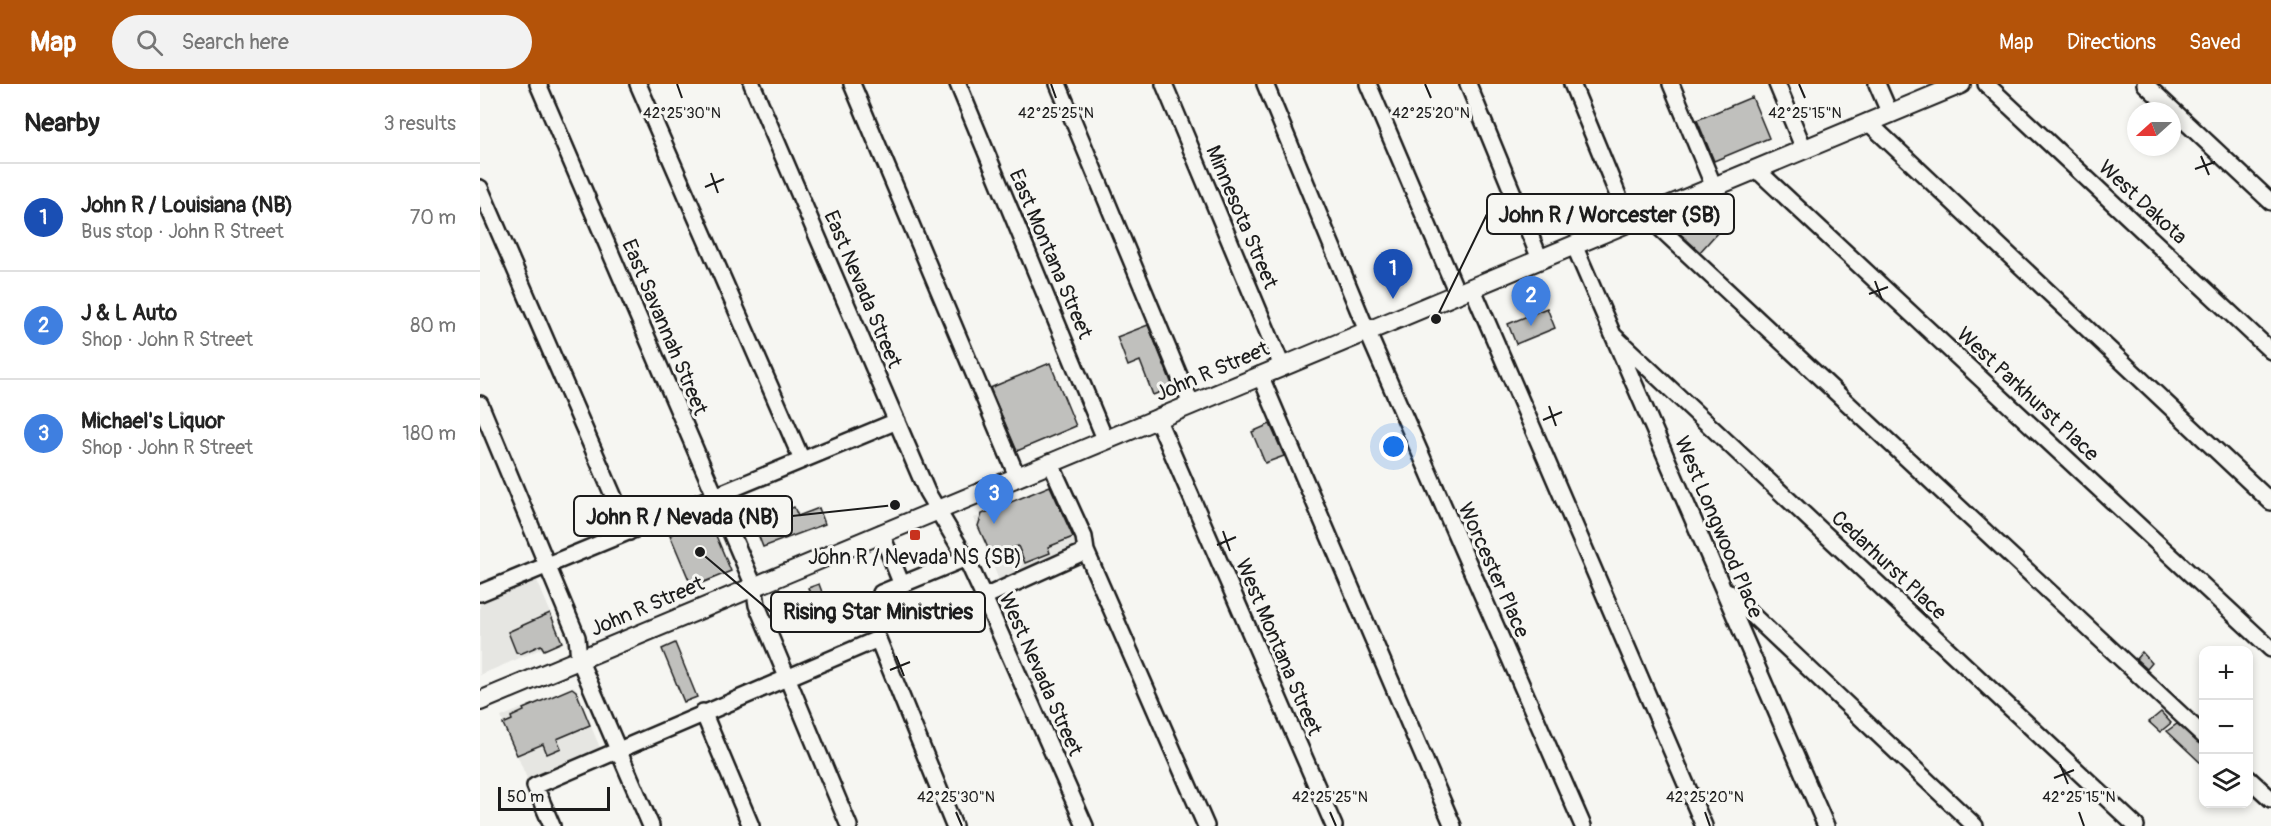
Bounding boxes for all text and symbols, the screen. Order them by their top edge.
search box [112,15,532,69]
text: Map [30,25,76,60]
icon: search [133,26,166,59]
text: Search here [181,28,289,56]
text: Map [1999,29,2034,56]
text: Directions [2067,29,2156,56]
text: Saved [2189,29,2241,56]
north arrow [2127,102,2181,156]
text: 42°25'30"N [643,104,721,123]
text: 42°25'25"N [1018,104,1094,123]
text: 42°25'20"N [1392,104,1470,123]
text: 42°25'15"N [1768,104,1842,123]
text: Nearby [24,107,100,139]
text: 3 results [384,111,456,136]
street label: Minnesota Street [1199,141,1284,293]
street label: West Dakota [2093,154,2193,250]
street label: East Montana Street [1003,165,1099,344]
text: John R / Louisiana (NB) [81,191,293,219]
callout: John R / Worcester (SB) [1487,194,1734,234]
text: John R / Worcester (SB) [1499,201,1721,229]
text: 1 [40,205,47,230]
text: 70 m [410,205,456,230]
street label: East Nevada Street [817,206,908,372]
text: Bus stop · John R Street [81,219,284,244]
street label: East Savannah Street [615,235,714,420]
pin: 1 [1374,250,1412,299]
pin: 2 [1512,276,1550,326]
text: J & L Auto [81,299,177,327]
text: 2 [38,313,49,338]
text: 80 m [410,313,456,338]
street label: West Parkhurst Place [1951,321,2105,468]
text: Shop · John R Street [81,327,253,352]
street label: John R Street [1151,335,1274,408]
text: Michael's Liquor [81,407,225,435]
text: 3 [38,421,49,446]
text: 180 m [402,421,456,446]
your location [1379,432,1408,461]
street label: West Longwood Place [1668,432,1769,623]
text: Shop · John R Street [81,435,253,460]
pin: 3 [974,474,1014,524]
callout: John R / Nevada (NB) [574,496,792,536]
street label: Worcester Place [1452,498,1536,643]
text: John R / Nevada (NB) [586,503,780,531]
street label: Cedarhurst Place [1825,505,1953,626]
marker: John R / Nevada NS (SB) [908,528,922,542]
place label: John R / Nevada NS (SB) [808,544,1022,571]
street label: West Montana Street [1229,555,1328,740]
street label: John R Street [586,570,709,643]
street label: West Nevada Street [992,588,1089,761]
callout: Rising Star Ministries [771,592,985,632]
text: Rising Star Ministries [783,598,973,626]
map controls [2199,646,2253,808]
button: + [2199,646,2253,700]
button: − [2199,700,2253,754]
button: layers [2199,754,2253,808]
scale bar [498,784,610,812]
text: 50 m [507,787,544,807]
text: 42°25'30"N [917,788,995,807]
text: 42°25'25"N [1292,788,1368,807]
text: 42°25'20"N [1666,788,1744,807]
text: 42°25'15"N [2042,788,2116,807]

